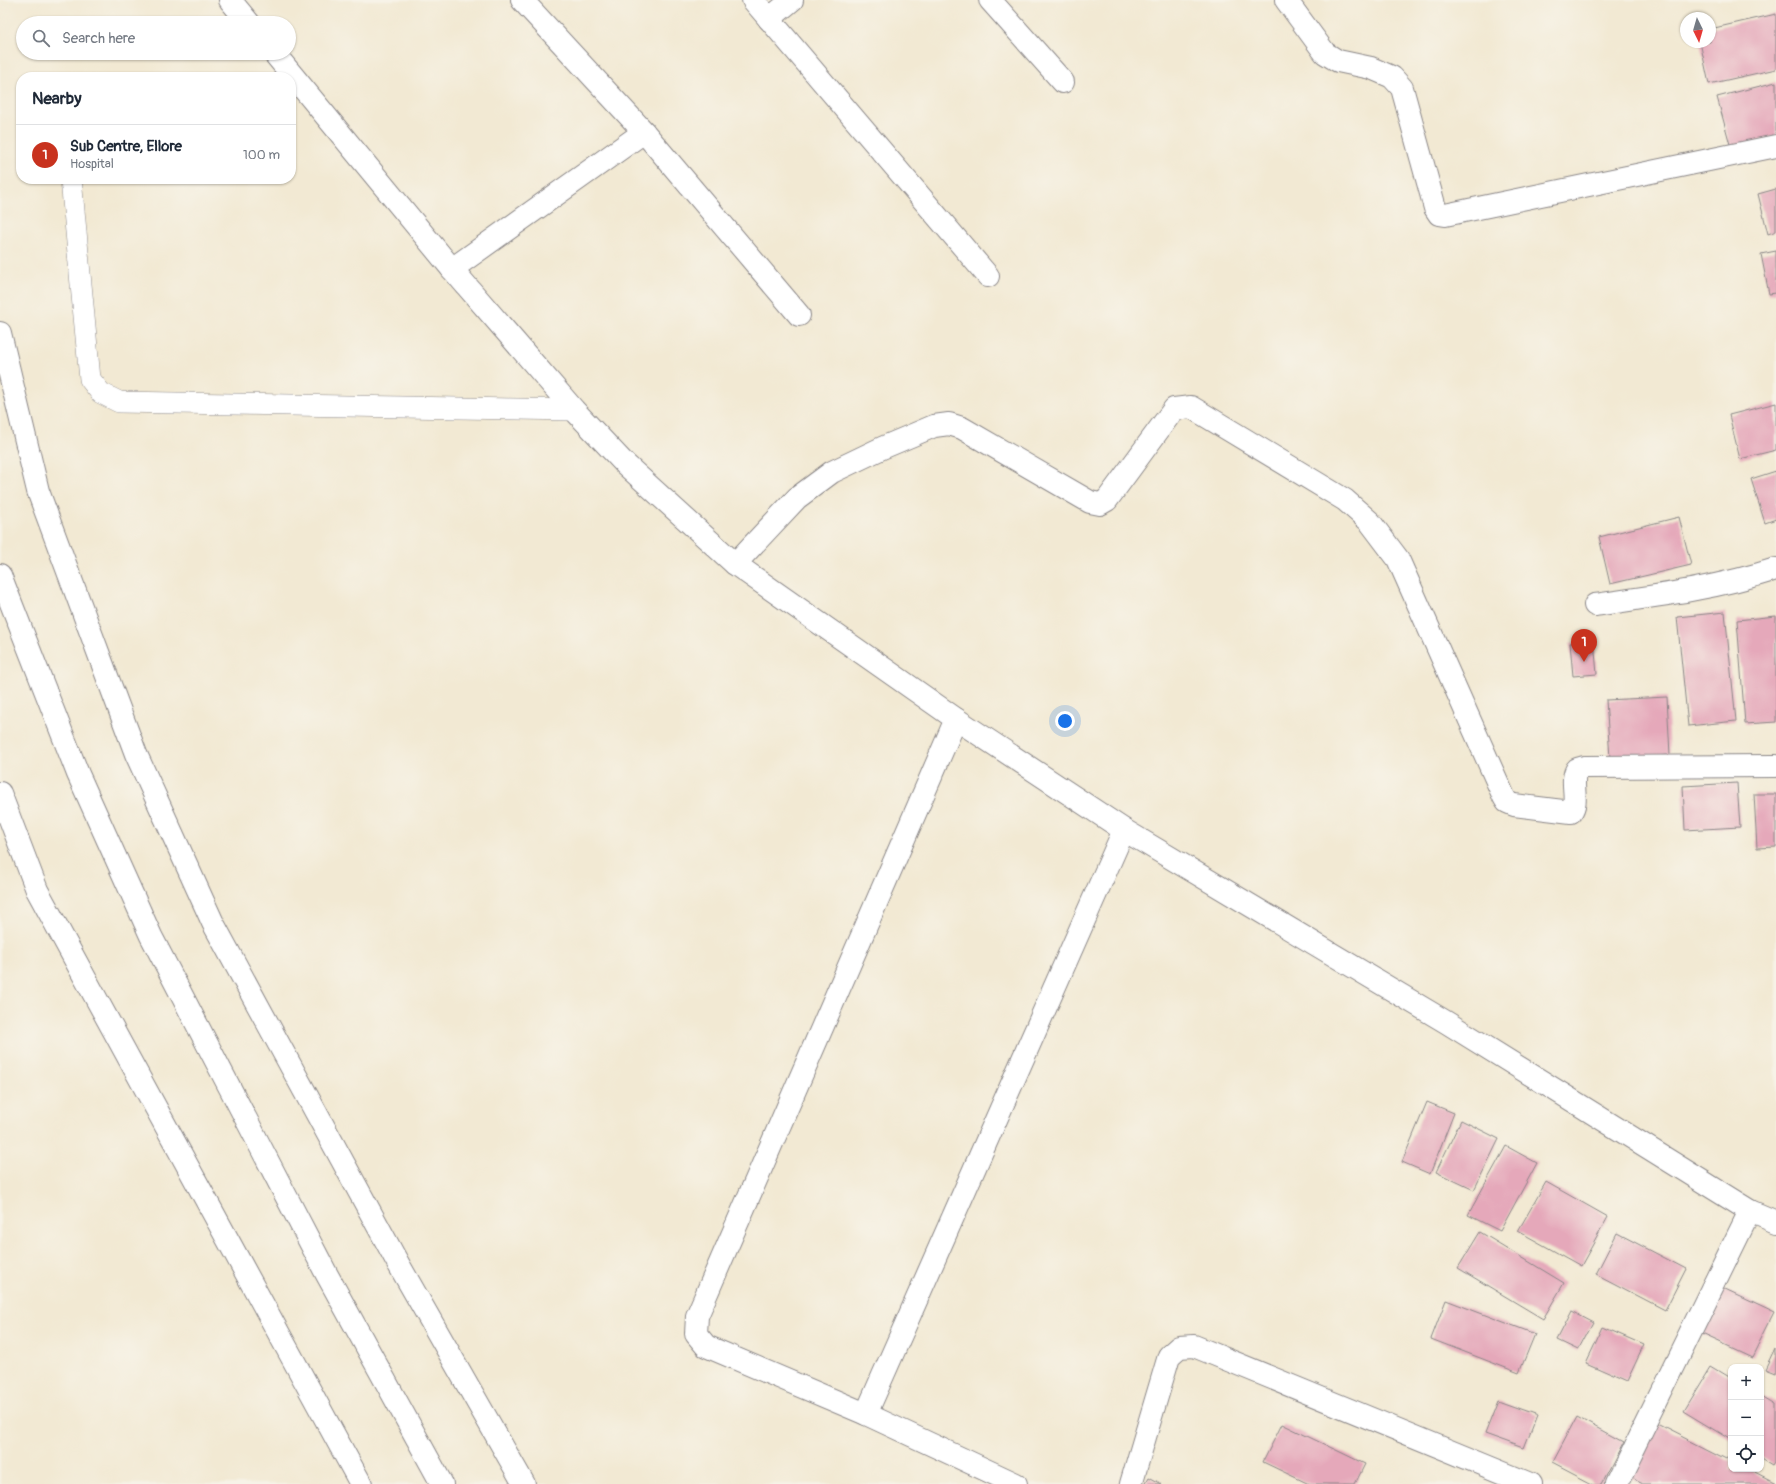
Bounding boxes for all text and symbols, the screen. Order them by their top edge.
north arrow [1680,12,1716,48]
search box [16,16,296,60]
icon: search [30,27,52,49]
text: Search here [62,29,135,48]
text: Nearby [32,88,81,109]
text: Sub Centre, Ellore [70,137,182,156]
text: 1 [42,147,48,163]
text: 100 m [243,147,280,163]
text: Hospital [70,156,114,172]
pin: 1 [1571,629,1597,662]
your location [1055,711,1075,731]
map controls [1728,1364,1764,1472]
button: + [1728,1364,1764,1400]
button: − [1728,1400,1764,1436]
button: locate [1728,1436,1764,1472]

